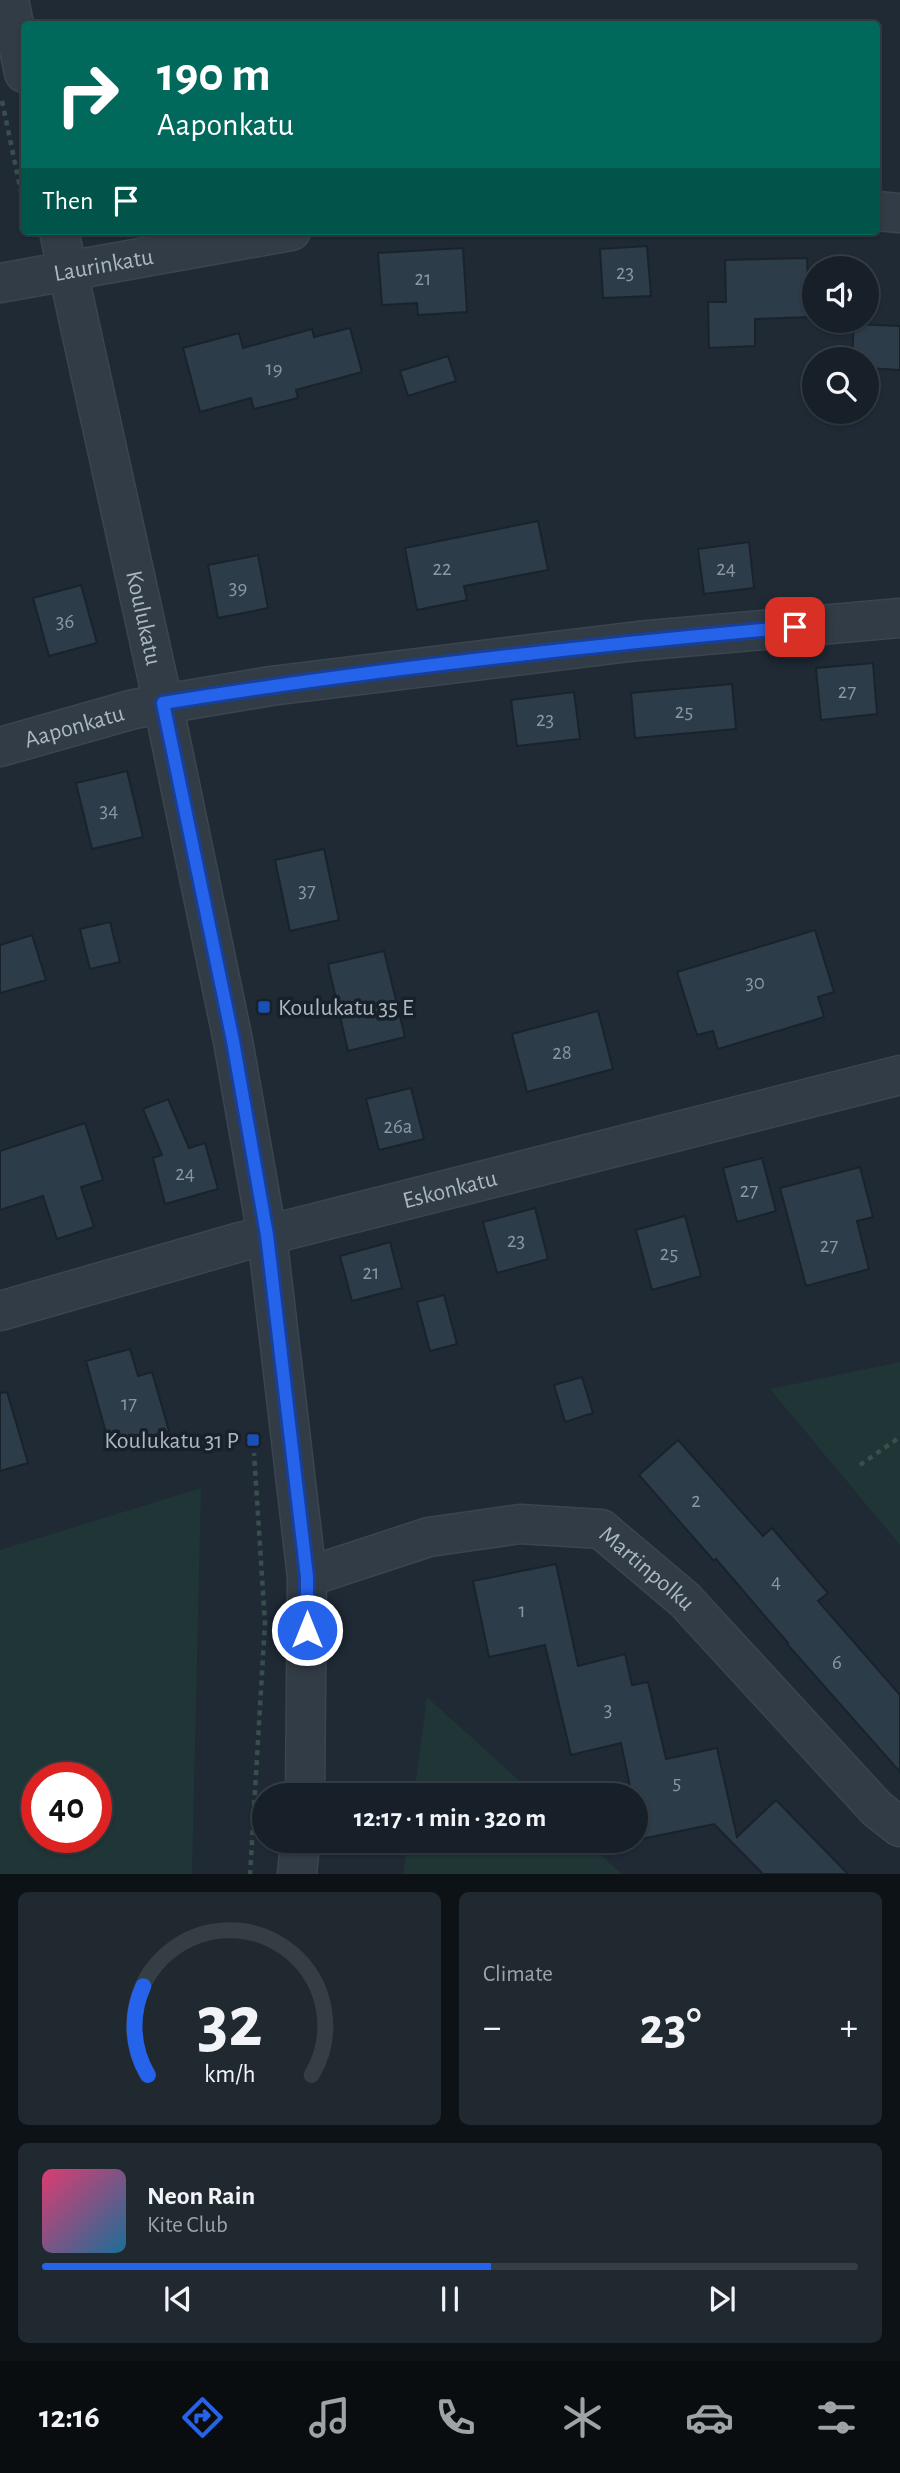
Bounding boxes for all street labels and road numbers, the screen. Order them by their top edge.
street label: Laurinkatu [52,245,155,286]
street label: Koulukatu [121,568,165,668]
street label: Aaponkatu [22,701,127,752]
street label: Eskonkatu [400,1166,500,1213]
street label: Martinpolku [594,1522,699,1615]

